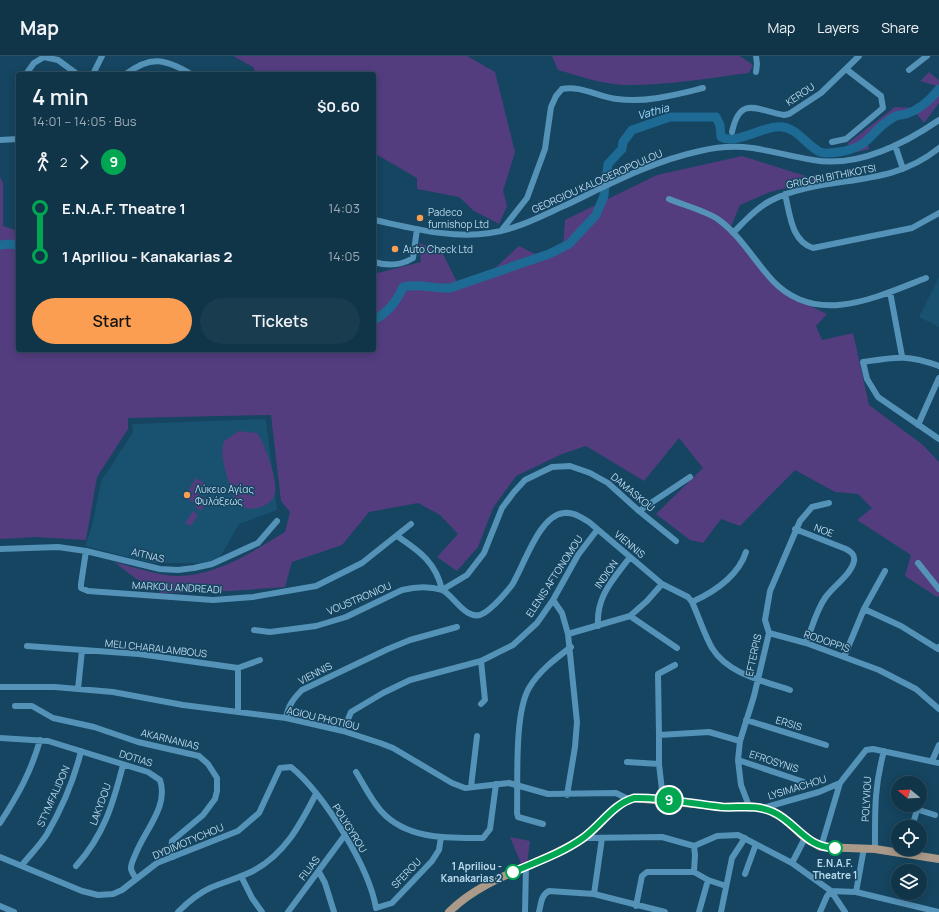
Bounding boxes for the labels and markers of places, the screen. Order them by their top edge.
place label: Padeco furnishop Ltd [428,205,489,231]
marker: Padeco furnishop Ltd [415,213,425,223]
place label: Auto Check Ltd [403,242,473,256]
marker: Auto Check Ltd [390,244,400,254]
place label: Λύκειο Αγίας Φυλάξεως [195,482,254,508]
marker: Λύκειο Αγίας Φυλάξεως [182,490,192,500]
marker: E.N.A.F. Theatre 1 [827,840,843,856]
place label: E.N.A.F. Theatre 1 [813,856,857,882]
place label: 1 Apriliou - Kanakarias 2 [441,859,502,885]
marker: 1 Apriliou - Kanakarias 2 [505,864,521,880]

